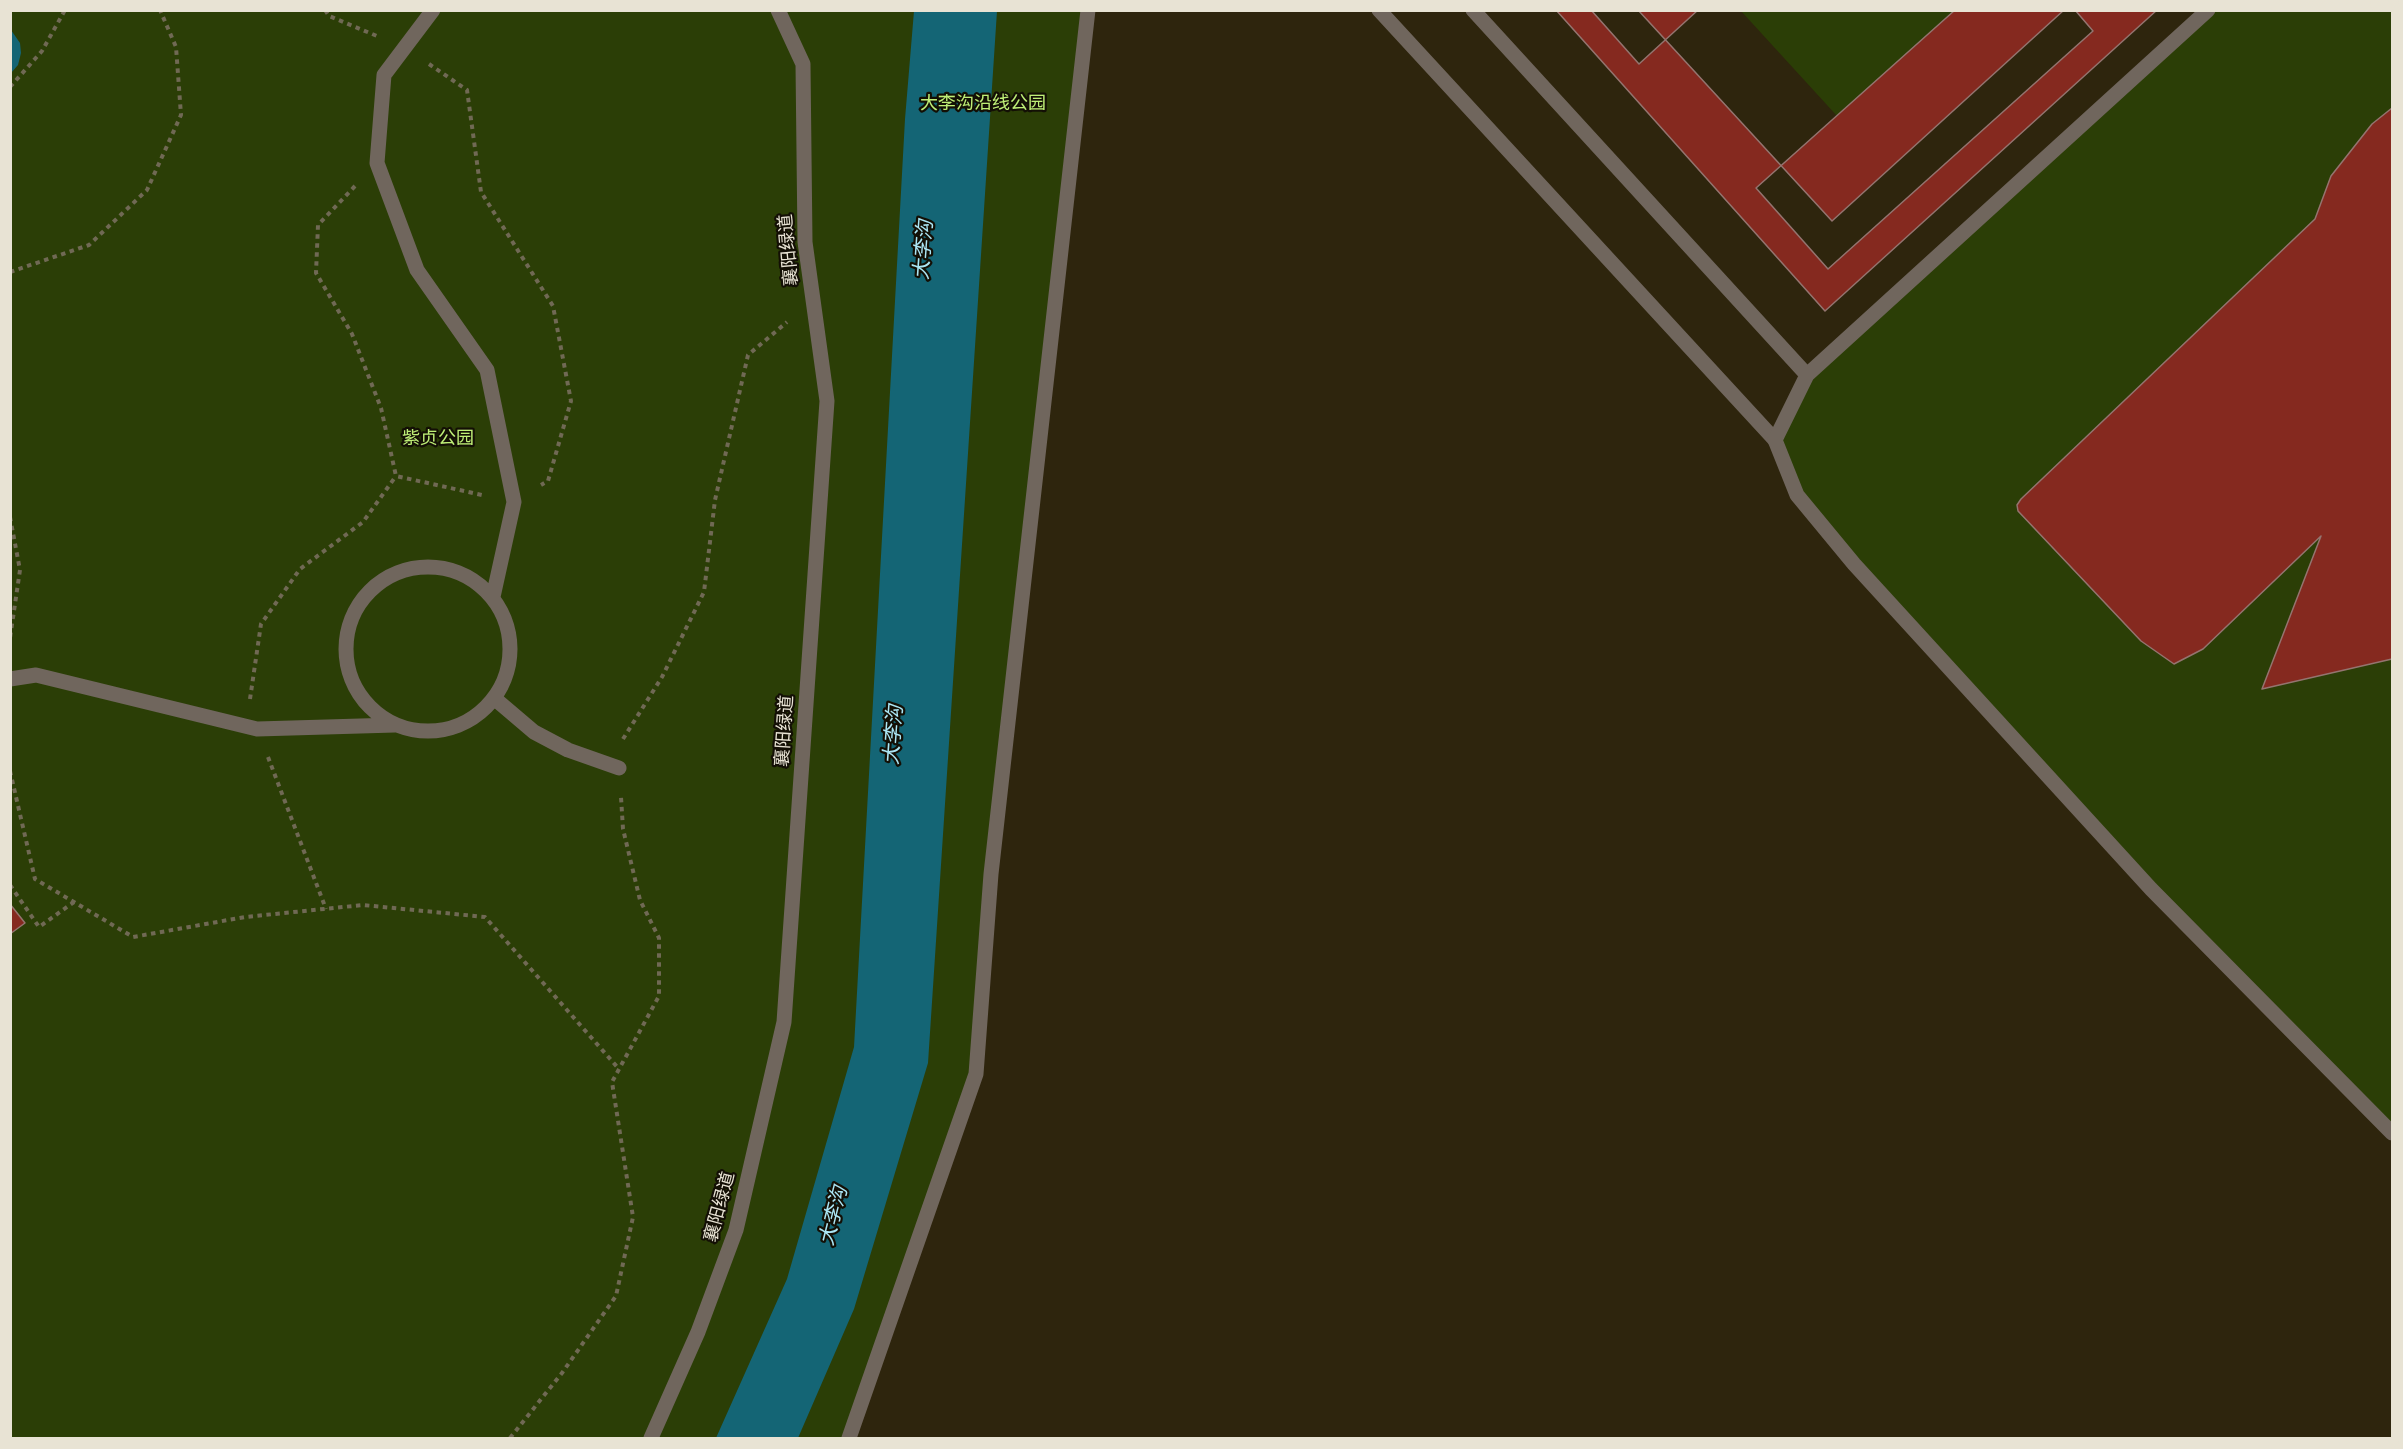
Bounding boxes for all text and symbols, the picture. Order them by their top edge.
park label: 大李沟沿线公园 [920,93,1046,115]
street label: 襄阳绿道 [775,213,803,287]
water label: 大李沟 [910,219,938,281]
park label: 紫贞公园 [402,428,474,450]
street label: 襄阳绿道 [772,694,798,768]
water label: 大李沟 [880,704,908,766]
street label: 襄阳绿道 [700,1169,740,1245]
water label: 大李沟 [815,1184,853,1248]

